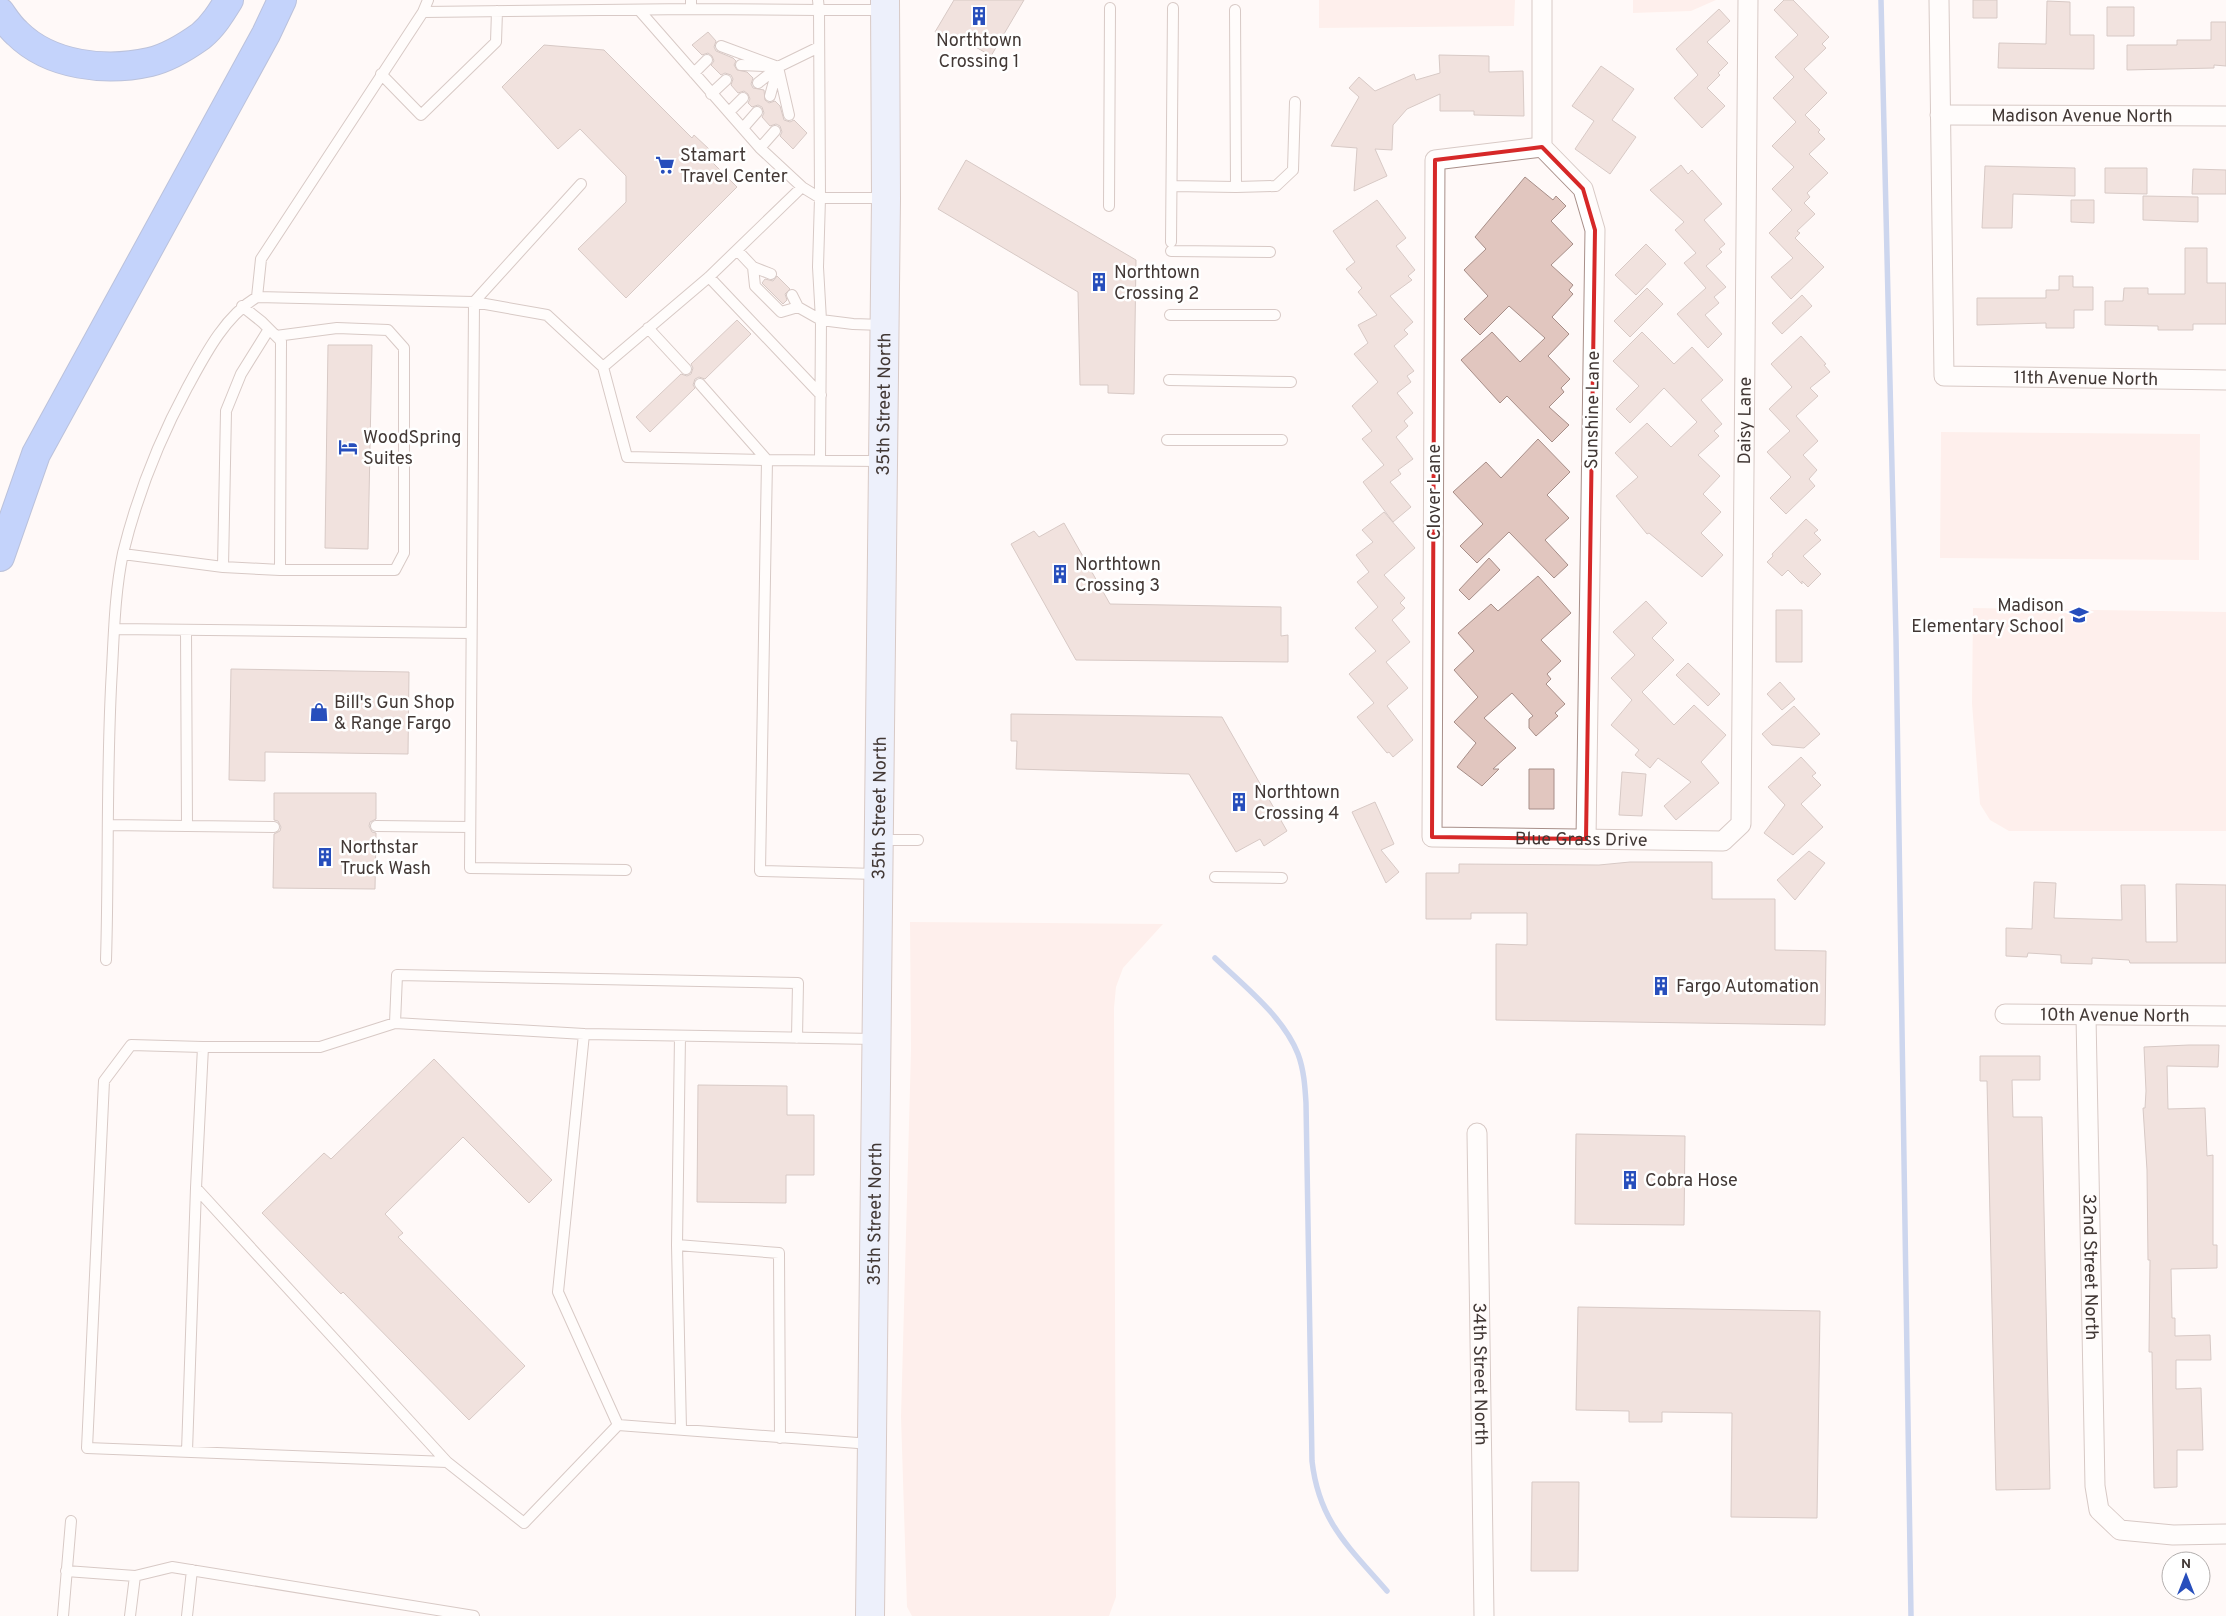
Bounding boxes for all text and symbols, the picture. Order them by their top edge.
building icon: Northtown Crossing 1 [968,5,990,27]
place label: Northtown Crossing 1 [936,30,1022,74]
street label: Madison Avenue North [1991,105,2173,129]
place label: Stamart Travel Center [680,145,788,189]
supermarket icon: Stamart Travel Center [654,154,676,176]
place label: Northtown Crossing 2 [1114,262,1200,306]
building icon: Northtown Crossing 2 [1088,271,1110,293]
street label: 35th Street North [873,332,897,476]
street label: Sunshine Lane [1581,351,1606,469]
street label: 11th Avenue North [2013,367,2158,392]
street label: Daisy Lane [1734,377,1758,465]
place label: WoodSpring Suites [363,427,461,471]
hotel icon: WoodSpring Suites [337,436,359,458]
street label: Clover Lane [1424,444,1447,540]
place label: Northtown Crossing 3 [1075,554,1161,598]
building icon: Northtown Crossing 3 [1049,563,1071,585]
place label: Madison Elementary School [1911,595,2064,639]
school or university icon: Madison Elementary School [2068,604,2090,626]
place label: Bill's Gun Shop & Range Fargo [334,692,455,736]
shop icon: Bill's Gun Shop & Range Fargo [308,701,330,723]
street label: 35th Street North [868,736,893,880]
place label: Northtown Crossing 4 [1254,782,1340,826]
building icon: Northtown Crossing 4 [1228,791,1250,813]
street label: Blue Grass Drive [1515,828,1648,853]
place label: Northstar Truck Wash [340,837,431,881]
building icon: Northstar Truck Wash [314,846,336,868]
building icon: Fargo Automation [1650,975,1672,997]
place label: Fargo Automation [1676,976,1819,999]
street label: 10th Avenue North [2040,1004,2190,1029]
street label: 35th Street North [864,1142,888,1286]
building icon: Cobra Hose [1619,1169,1641,1191]
place label: Cobra Hose [1645,1170,1738,1193]
street label: 32nd Street North [2076,1193,2102,1341]
street label: 34th Street North [1466,1302,1492,1446]
north arrow [2161,1551,2211,1601]
text: N [2181,1556,2191,1573]

